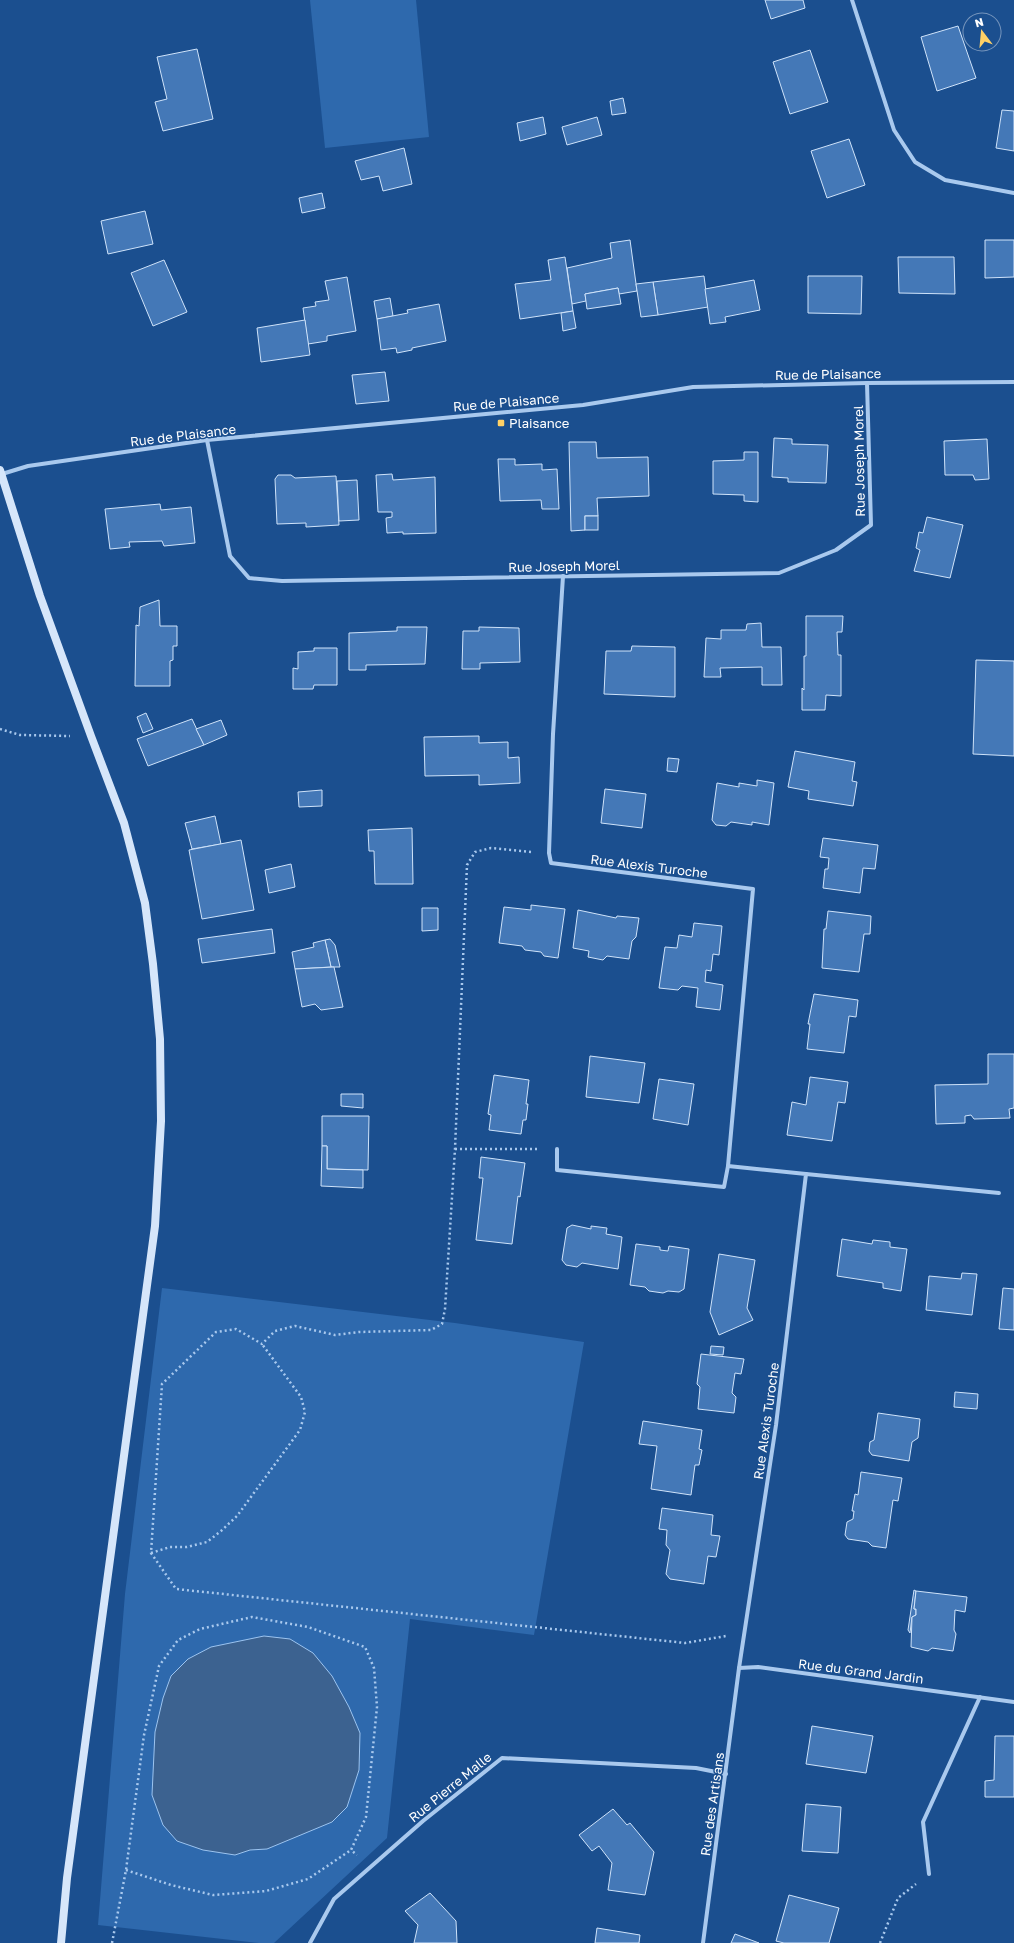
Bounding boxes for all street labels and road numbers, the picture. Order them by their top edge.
street label: Rue de Plaisance [775,365,881,383]
street label: Rue de Plaisance [452,389,560,415]
street label: Rue Joseph Morel [850,405,868,517]
street label: Rue de Plaisance [129,421,237,449]
street label: Rue Joseph Morel [508,557,620,575]
street label: Rue Alexis Turoche [590,851,708,881]
street label: Rue Alexis Turoche [750,1362,782,1480]
street label: Rue du Grand Jardin [797,1655,925,1687]
street label: Rue Pierre Malle [405,1749,495,1825]
street label: Rue des Artisans [697,1751,727,1857]

